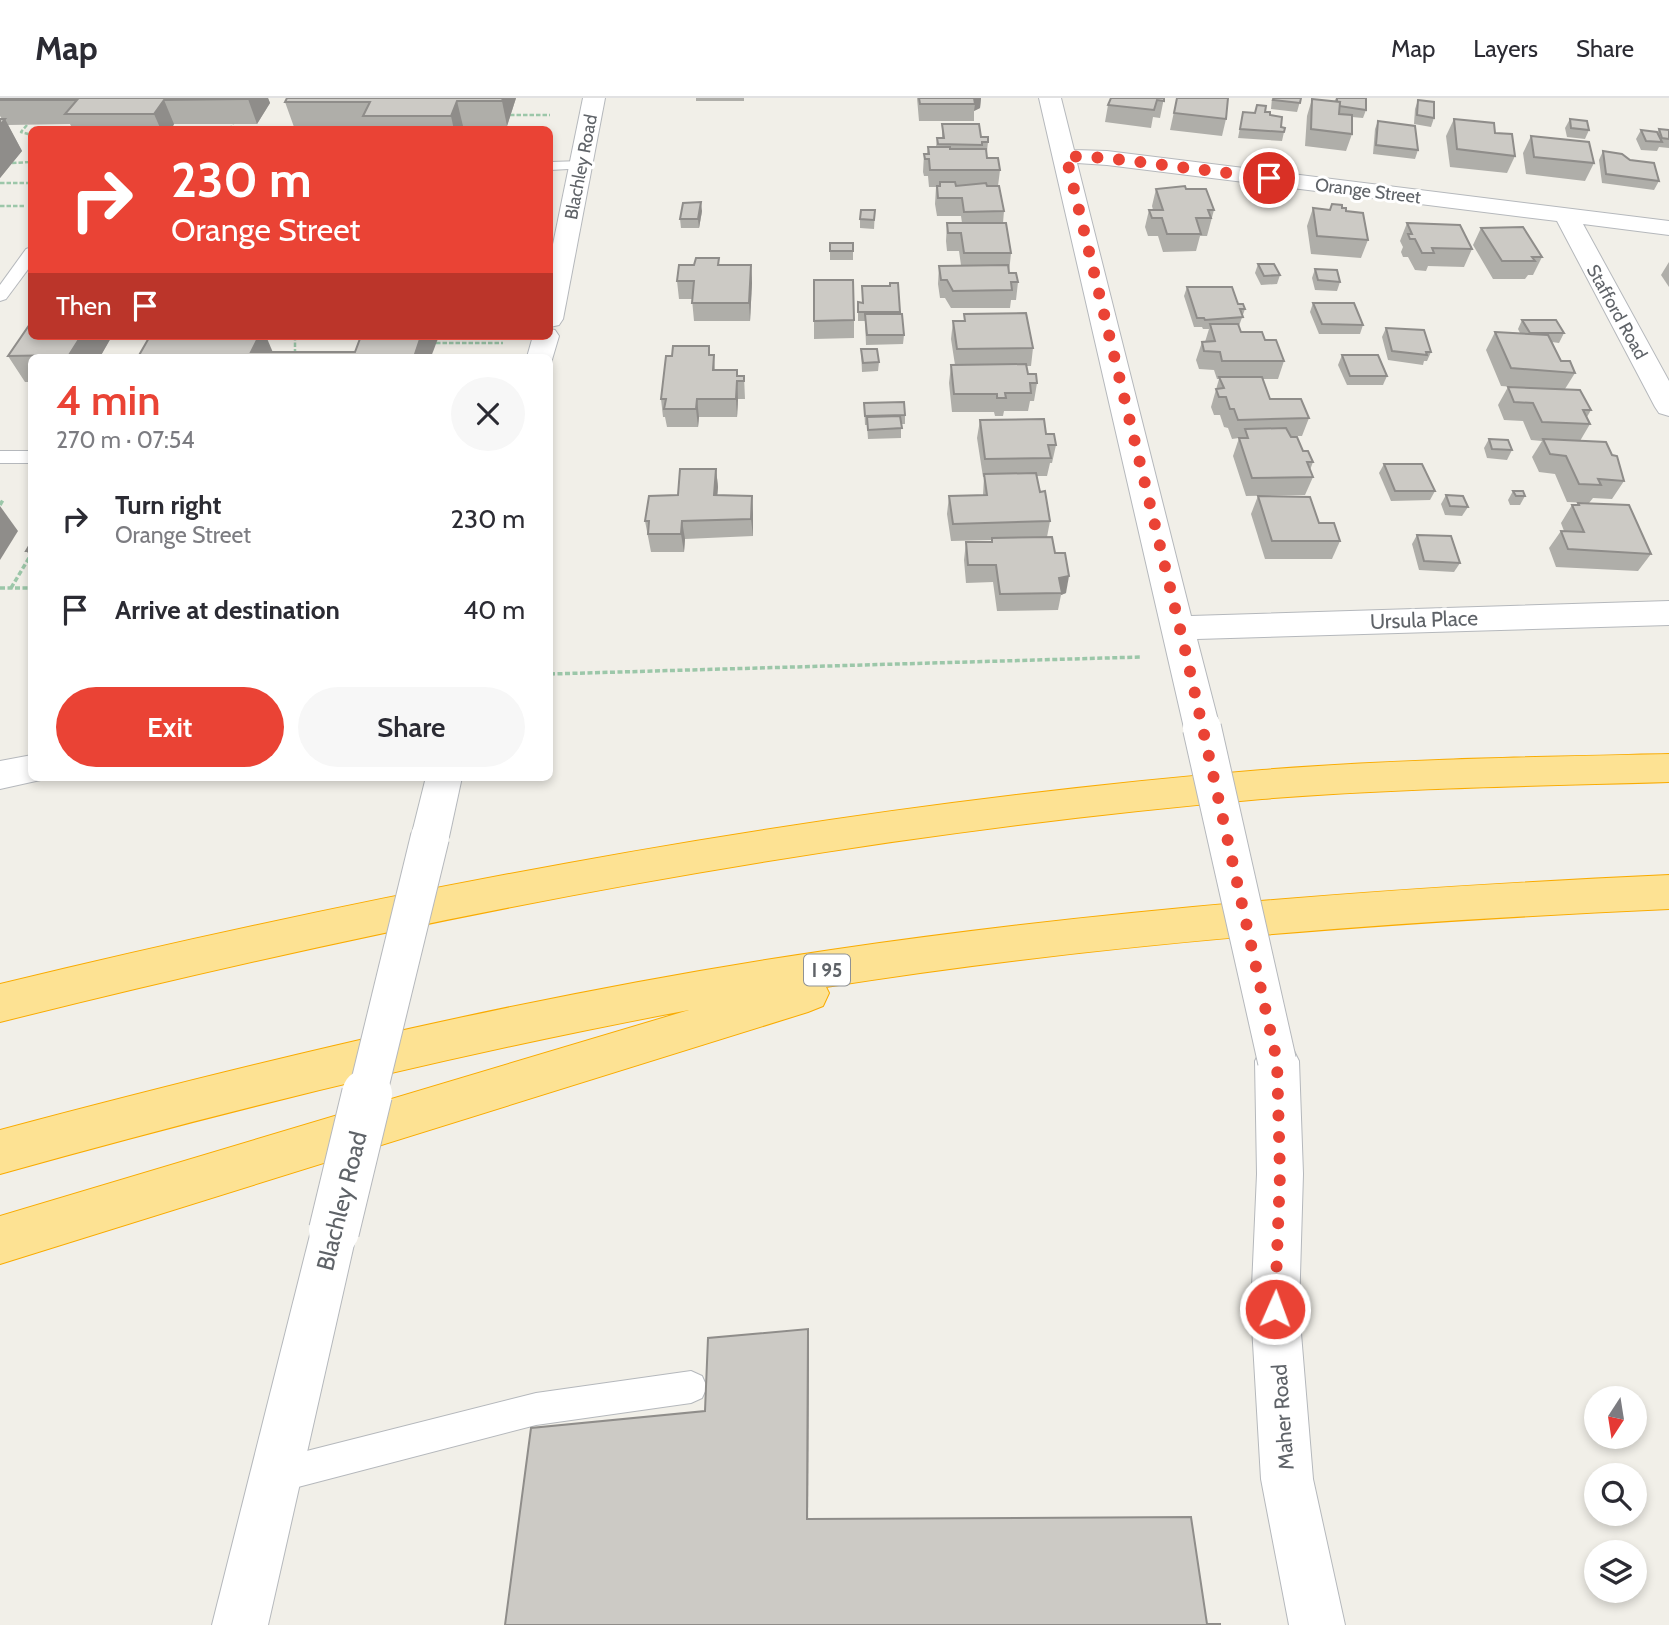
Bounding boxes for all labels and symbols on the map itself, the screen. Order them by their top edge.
street label: Blachley Road [560,112,602,222]
pin [1239,148,1299,208]
street label: Orange Street [1314,174,1422,208]
street label: Stafford Road [1582,261,1652,363]
street label: Ursula Place [1370,605,1479,634]
road number: I 95 [804,954,850,986]
street label: Blachley Road [310,1128,373,1274]
position arrow [1238,1272,1312,1346]
street label: Maher Road [1266,1363,1299,1471]
north arrow [1584,1386,1647,1449]

